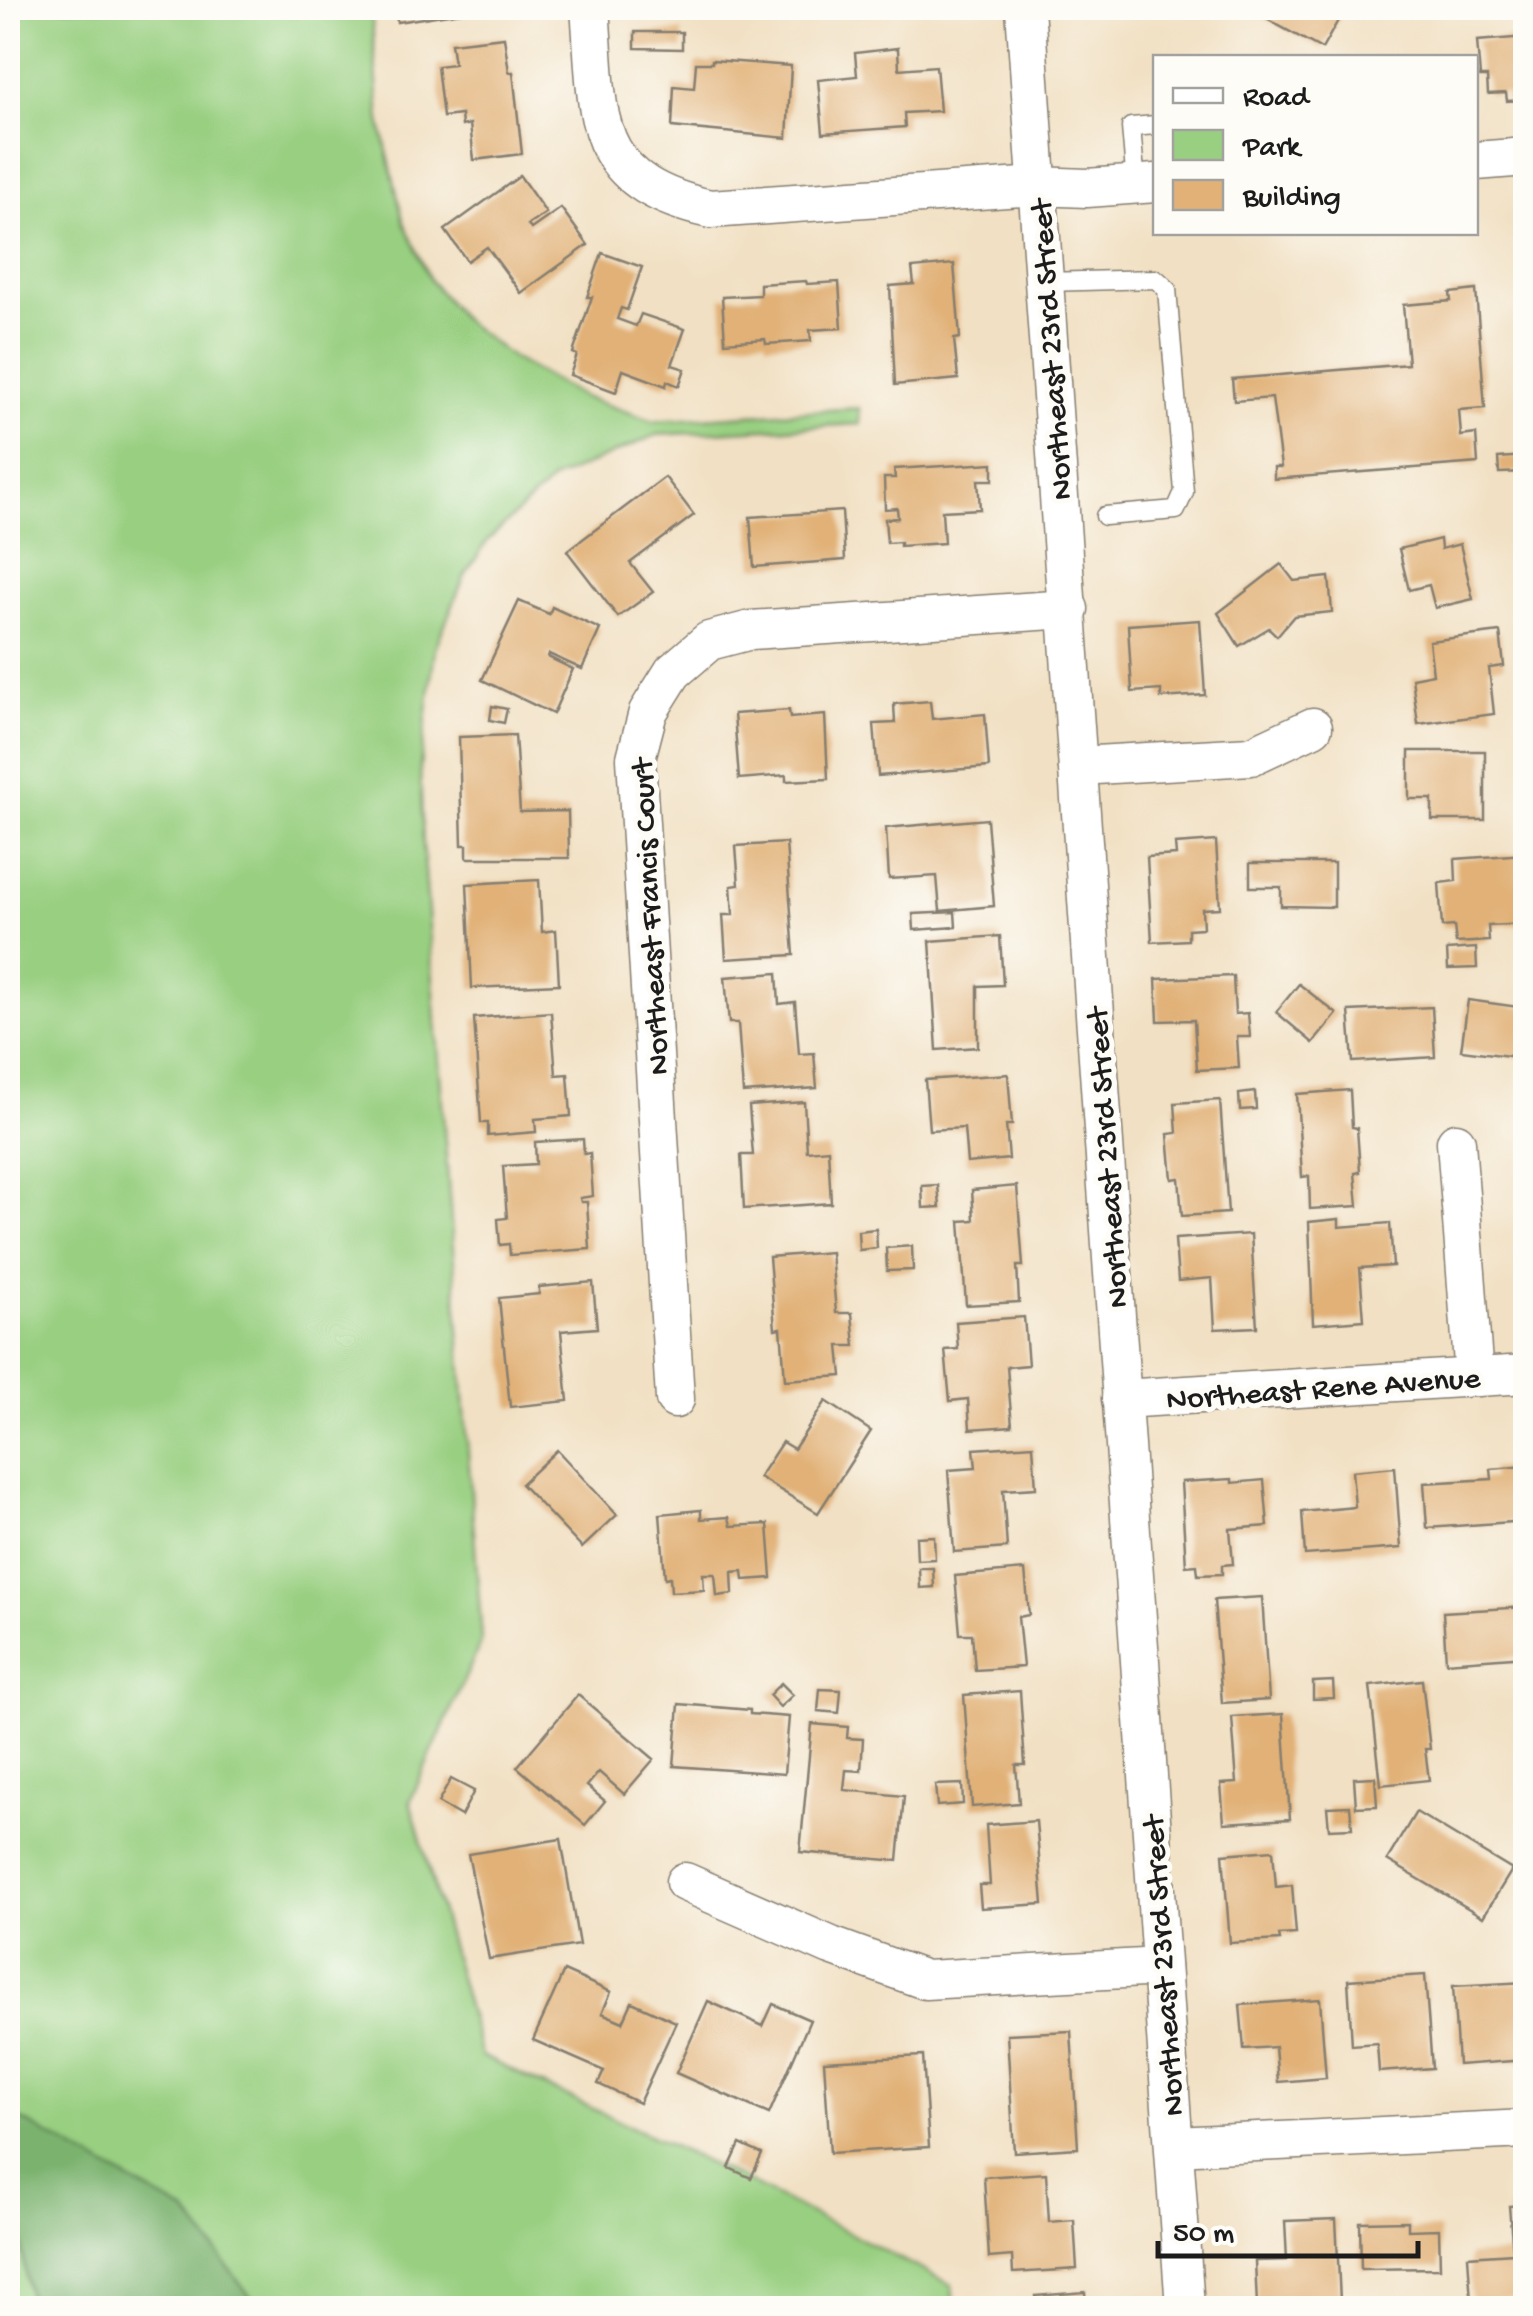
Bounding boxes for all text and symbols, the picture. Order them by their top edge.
legend [1153,55,1478,235]
text: Road [1243,82,1311,117]
text: Park [1242,132,1303,167]
text: Building [1242,182,1341,217]
street label: Northeast 23rd Street [1024,195,1083,501]
street label: Northeast Francis Court [626,755,680,1076]
street label: Northeast 23rd Street [1080,1003,1139,1309]
street label: Northeast Rene Avenue [1165,1361,1482,1421]
street label: Northeast 23rd Street [1136,1811,1195,2117]
scale bar [1158,2196,1418,2258]
text: 50 m [1173,2218,1234,2253]

